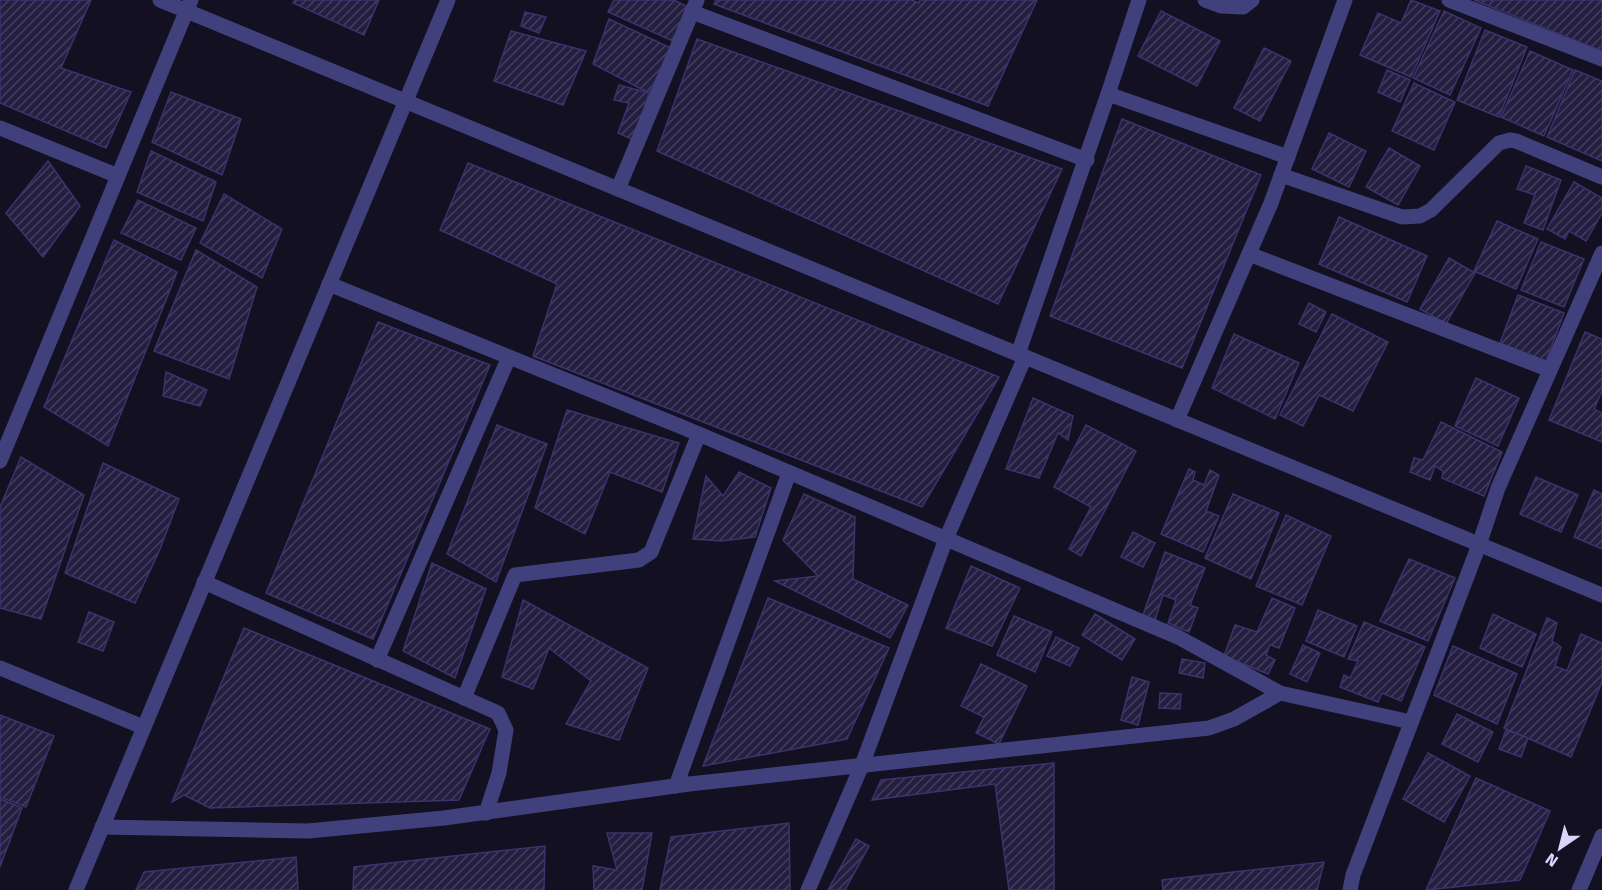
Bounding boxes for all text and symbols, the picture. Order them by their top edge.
north arrow [1530,818,1590,878]
text: N [1542,849,1561,871]

